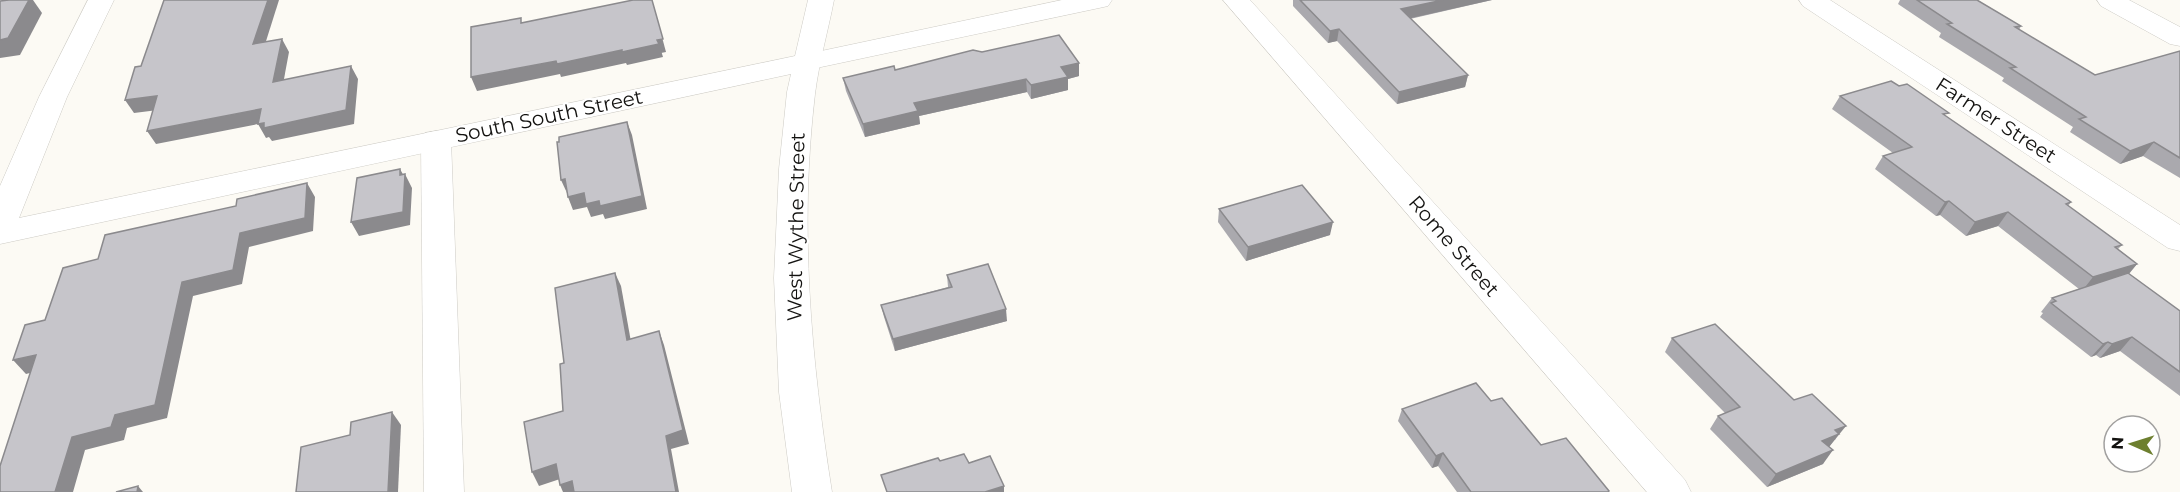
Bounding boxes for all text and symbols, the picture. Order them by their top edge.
street label: Farmer Street [1931,72,2061,168]
street label: South South Street [453,84,645,148]
street label: West Wythe Street [782,132,810,322]
street label: Rome Street [1404,191,1504,301]
north arrow [2102,414,2162,474]
text: N [2108,436,2127,450]

